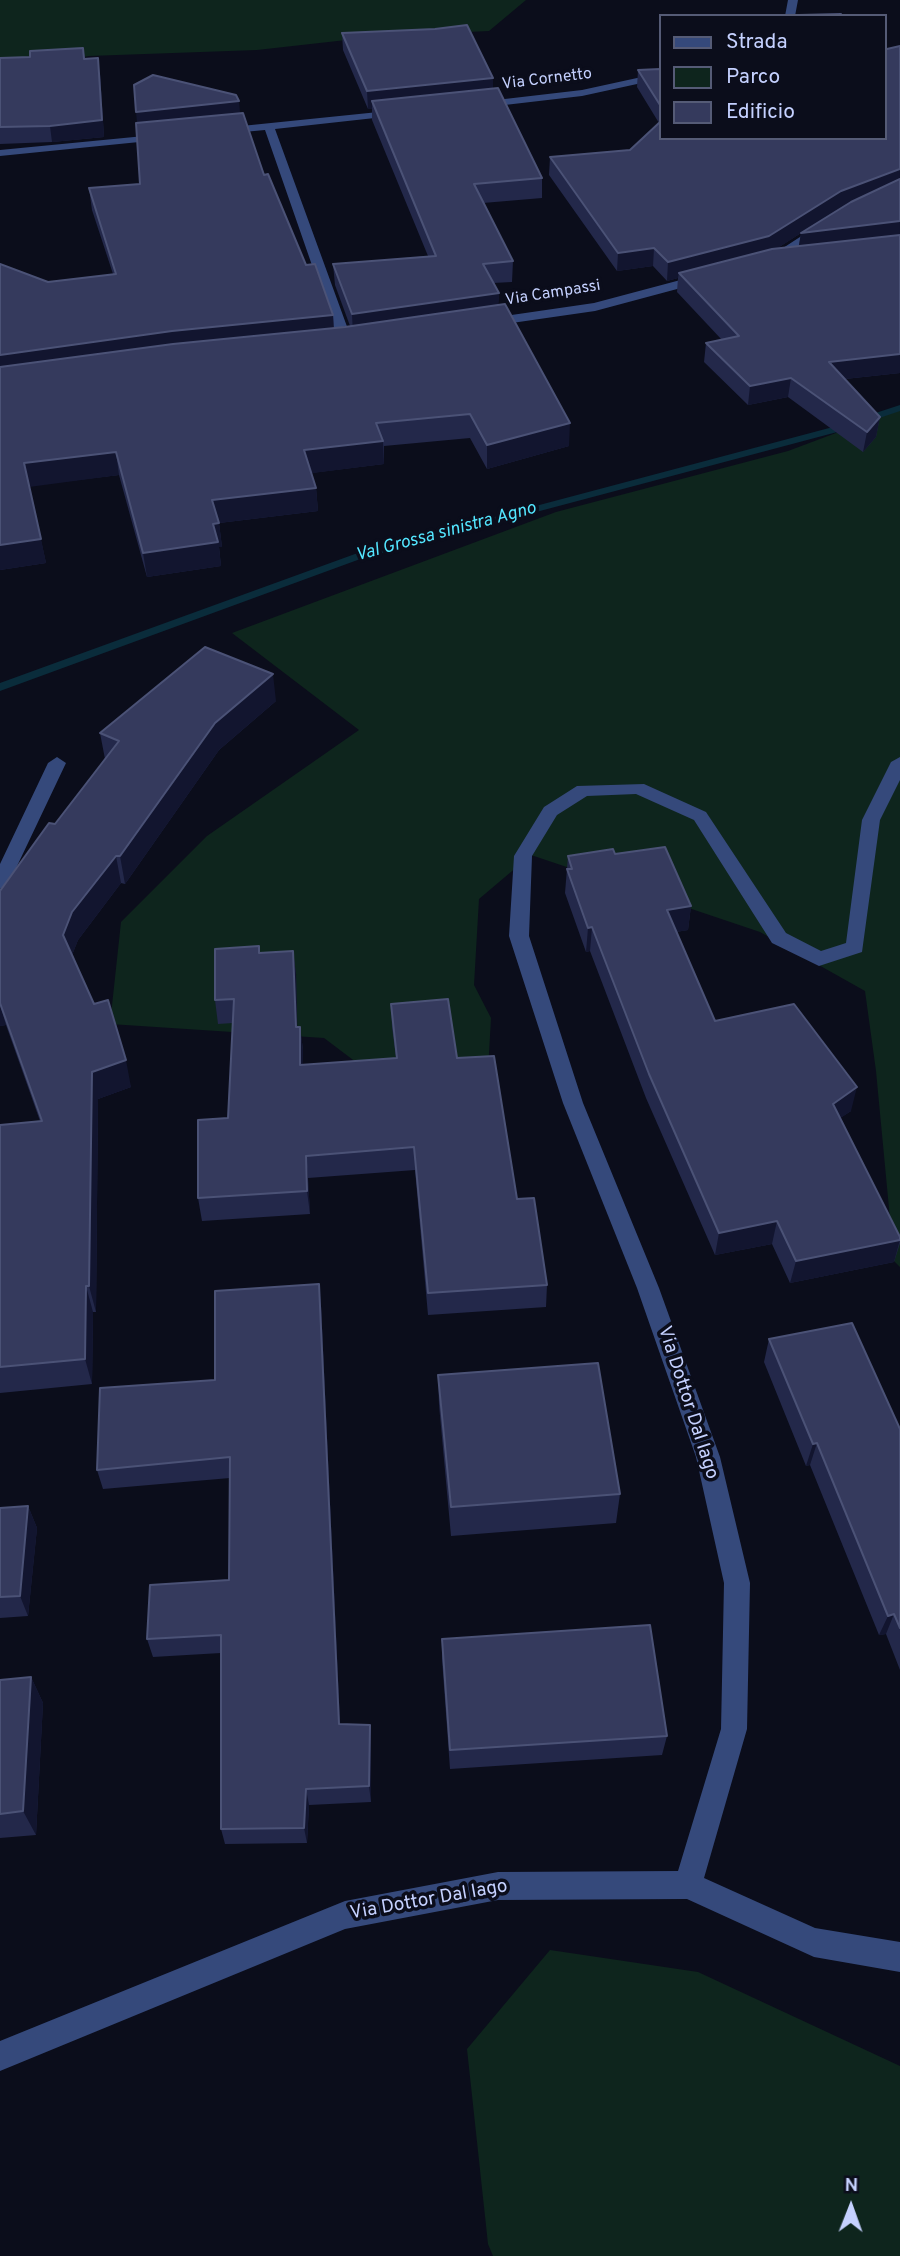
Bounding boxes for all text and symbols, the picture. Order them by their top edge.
legend [659,14,886,140]
text: Strada [726,29,787,56]
text: Parco [726,64,780,91]
street label: Via Cornetto [501,65,593,95]
text: Edificio [726,99,795,126]
street label: Via Campassi [504,277,602,311]
water label: Val Grossa sinistra Agno [353,499,539,567]
street label: Via Dottor Dal lago [651,1324,723,1482]
street label: Via Dottor Dal lago [348,1876,510,1926]
north arrow [816,2172,886,2242]
text: N [844,2174,858,2198]

